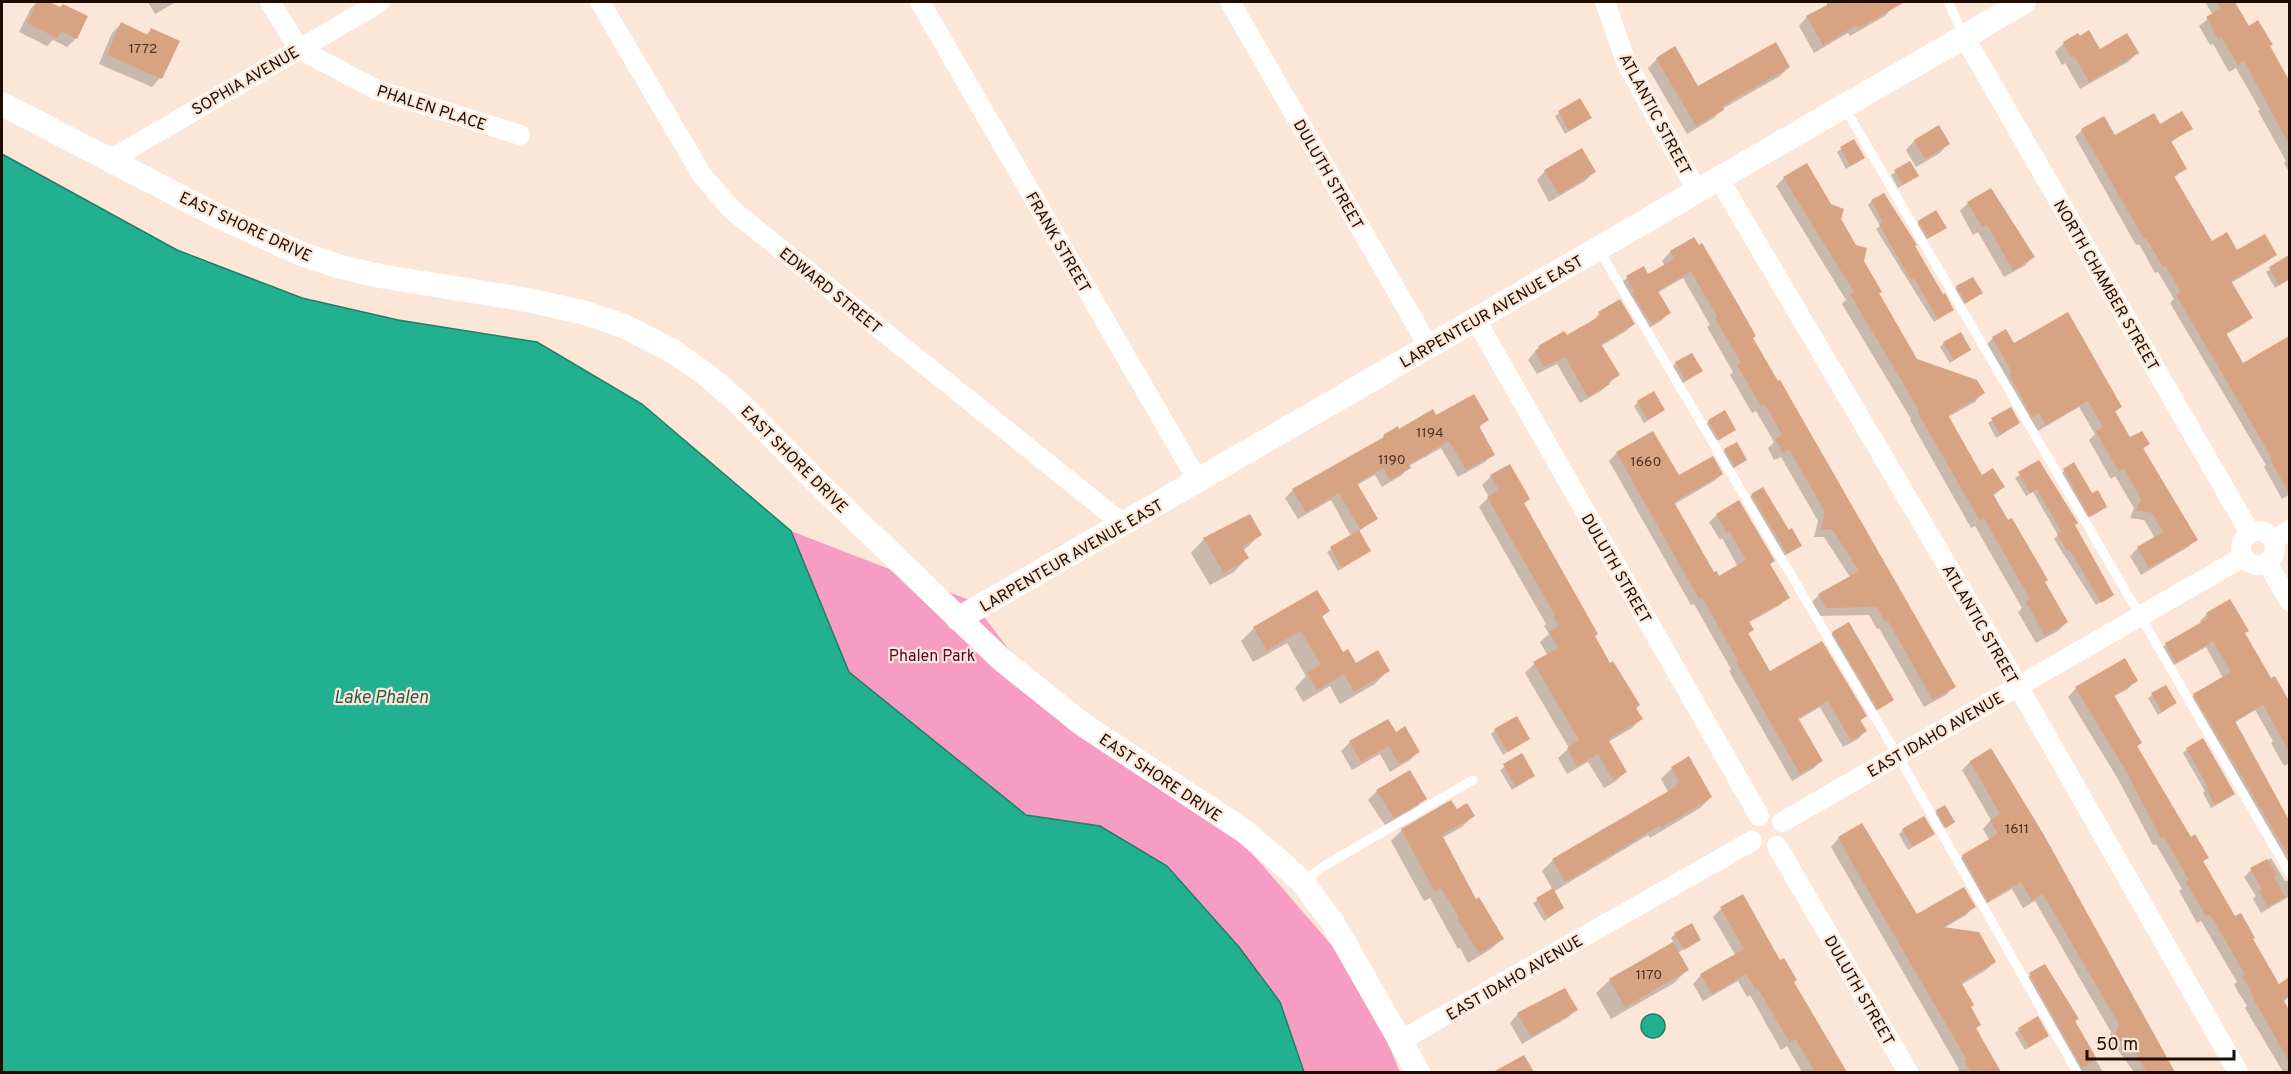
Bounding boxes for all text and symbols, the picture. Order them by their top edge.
house number: 1772 [129,41,157,58]
street label: SOPHIA AVENUE [189,43,303,121]
street label: ATLANTIC STREET [1614,51,1695,179]
street label: PHALEN PLACE [374,82,489,136]
street label: DULUTH STREET [1288,117,1367,233]
street label: EAST SHORE DRIVE [176,188,315,267]
street label: FRANK STREET [1020,189,1094,297]
street label: NORTH CHAMBER STREET [2048,197,2162,375]
street label: EDWARD STREET [774,244,885,339]
street label: LARPENTEUR AVENUE EAST [1397,252,1587,373]
street label: EAST SHORE DRIVE [736,402,852,518]
house number: 1194 [1416,425,1444,442]
house number: 1190 [1378,452,1406,469]
house number: 1660 [1631,454,1661,471]
street label: LARPENTEUR AVENUE EAST [977,496,1167,617]
street label: DULUTH STREET [1576,511,1655,627]
street label: ATLANTIC STREET [1937,562,2022,688]
park label: Phalen Park [889,647,975,667]
water label: Lake Phalen [334,687,428,710]
street label: EAST IDAHO AVENUE [1864,689,2008,783]
street label: EAST SHORE DRIVE [1095,730,1225,827]
house number: 1611 [2005,821,2029,838]
street label: EAST IDAHO AVENUE [1443,932,1587,1026]
street label: DULUTH STREET [1819,933,1898,1049]
house number: 1170 [1636,967,1662,984]
scale bar [2087,1023,2234,1061]
text: 50 m [2096,1034,2138,1057]

